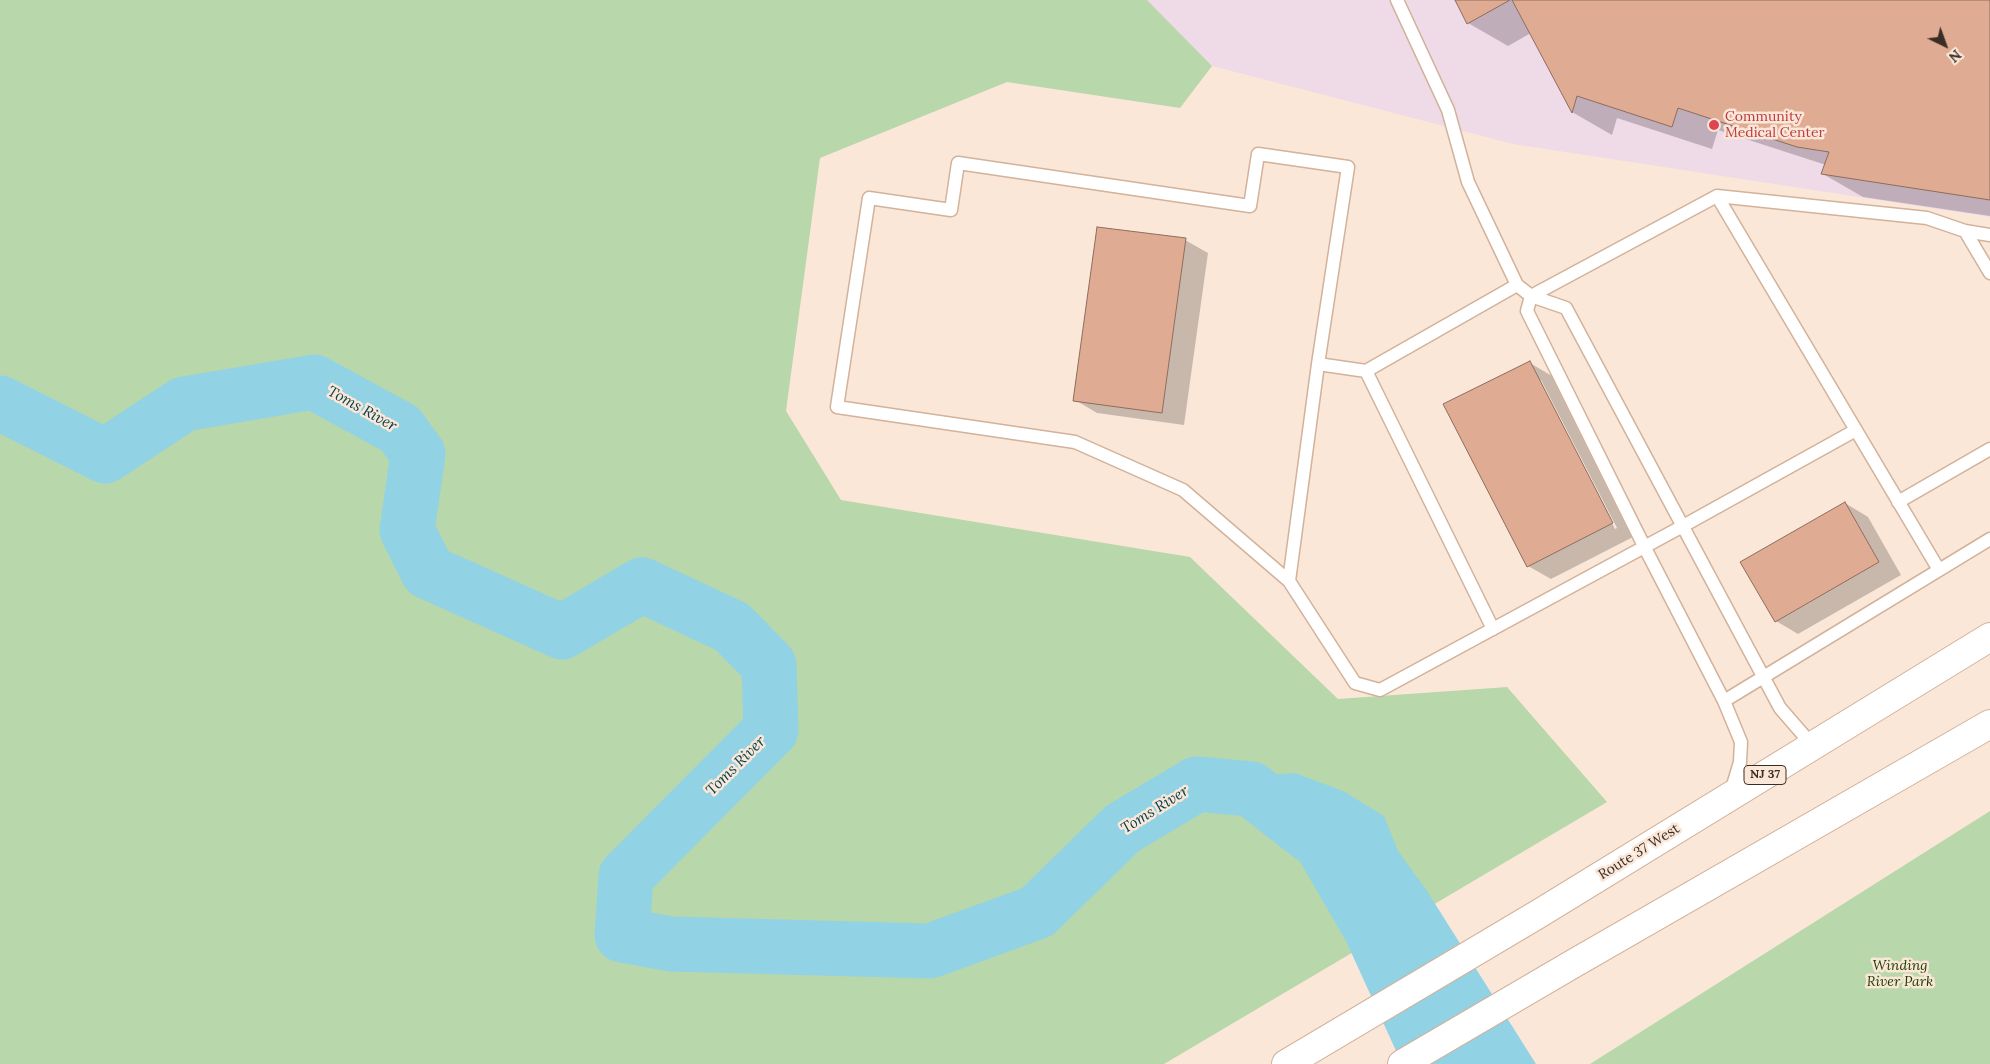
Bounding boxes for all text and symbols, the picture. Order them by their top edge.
north arrow [1920,20,1970,70]
text: N [1945,46,1965,66]
place label: Community Medical Center [1725,109,1825,142]
marker: Community Medical Center [1707,118,1721,132]
water label: Toms River [324,383,400,435]
water label: Toms River [703,733,769,799]
road number: NJ 37 [1744,766,1786,784]
water label: Toms River [1118,782,1192,838]
street label: Route 37 West [1595,820,1683,884]
park label: Winding River Park [1867,958,1933,990]

